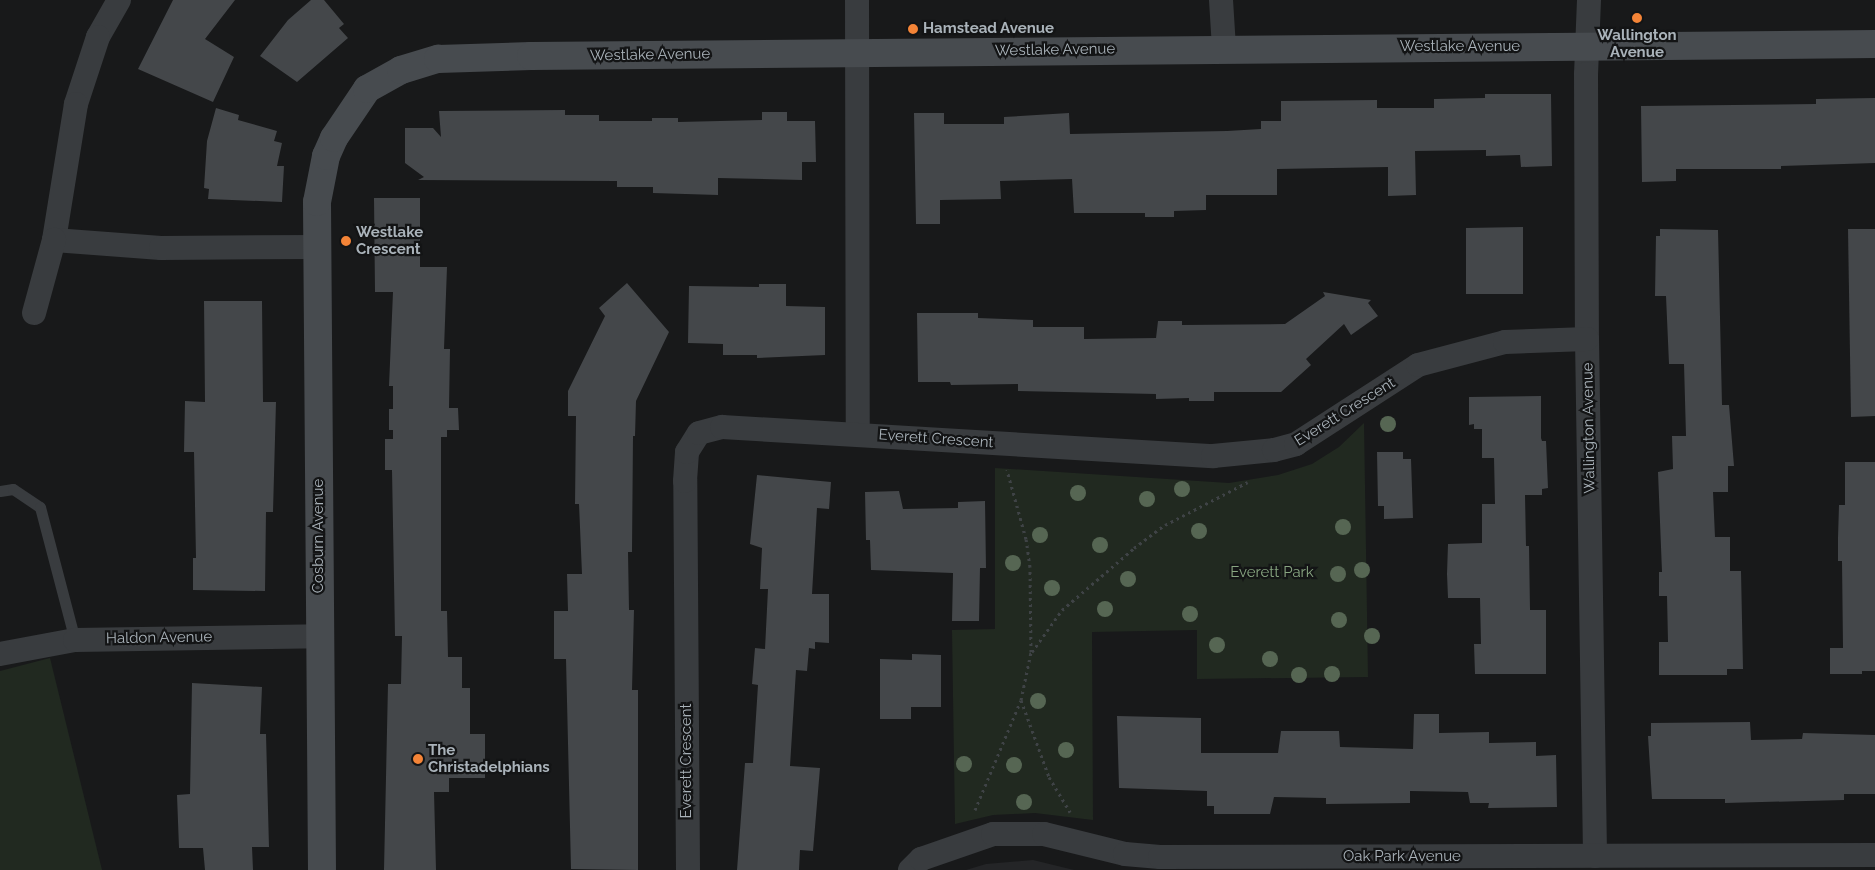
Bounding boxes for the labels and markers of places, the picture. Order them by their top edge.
marker: Wallington Avenue [1631,12,1643,24]
place label: Hamstead Avenue [923,20,1054,38]
marker: Hamstead Avenue [907,23,919,35]
place label: Wallington Avenue [1597,26,1677,61]
place label: Westlake Crescent [356,223,423,258]
marker: Westlake Crescent [340,235,352,247]
place label: The Christadelphians [428,741,550,776]
marker: The Christadelphians [412,753,424,765]

